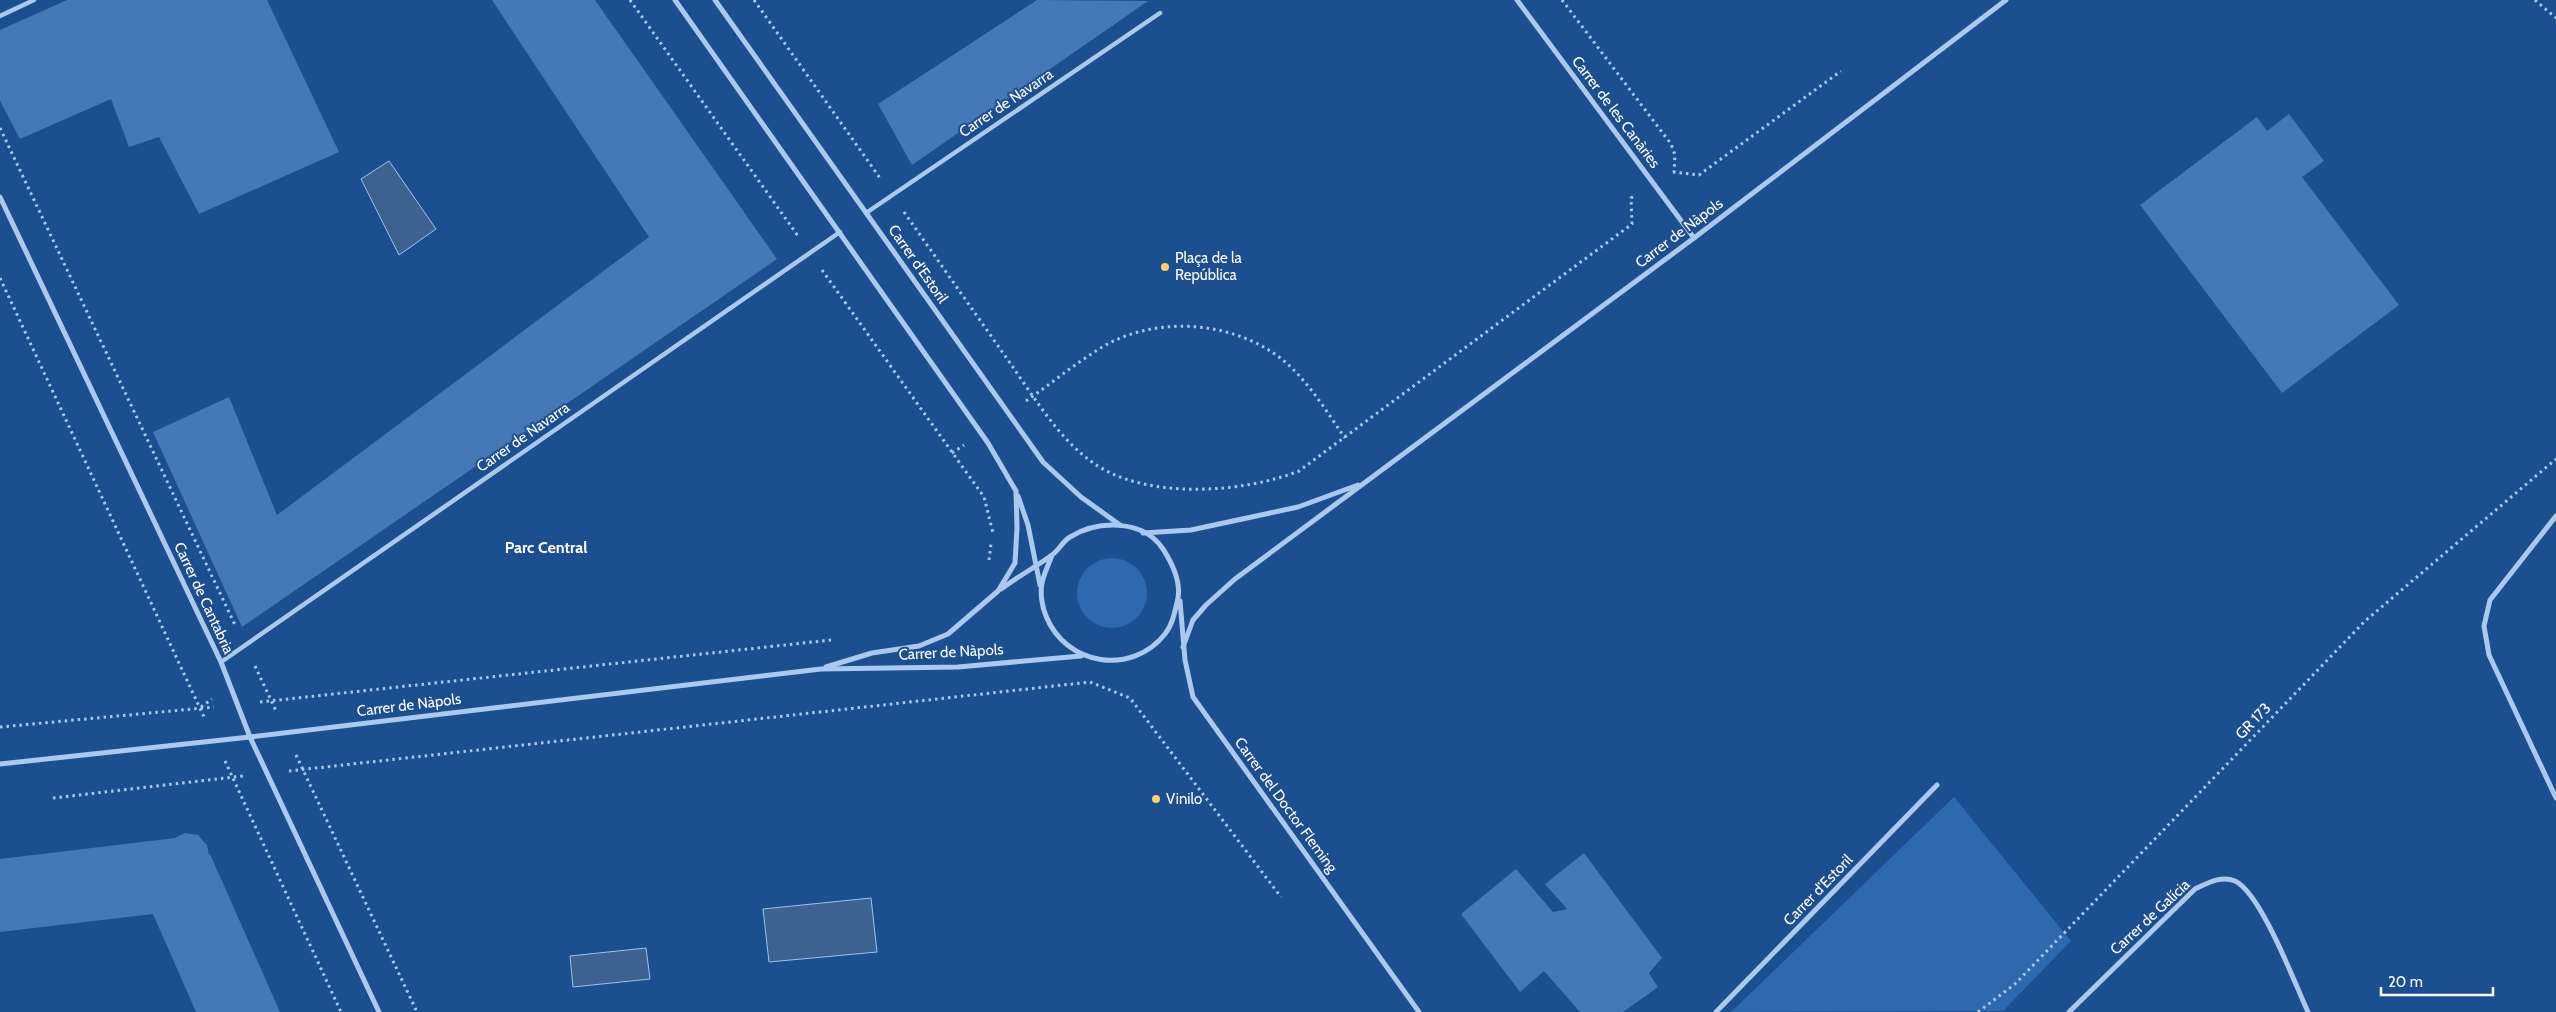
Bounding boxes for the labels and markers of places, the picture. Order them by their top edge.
place label: Plaça de la República [1175,249,1243,284]
marker: Plaça de la República [1159,261,1171,273]
place label: Vinilo [1166,790,1202,808]
marker: Vinilo [1150,793,1162,805]

